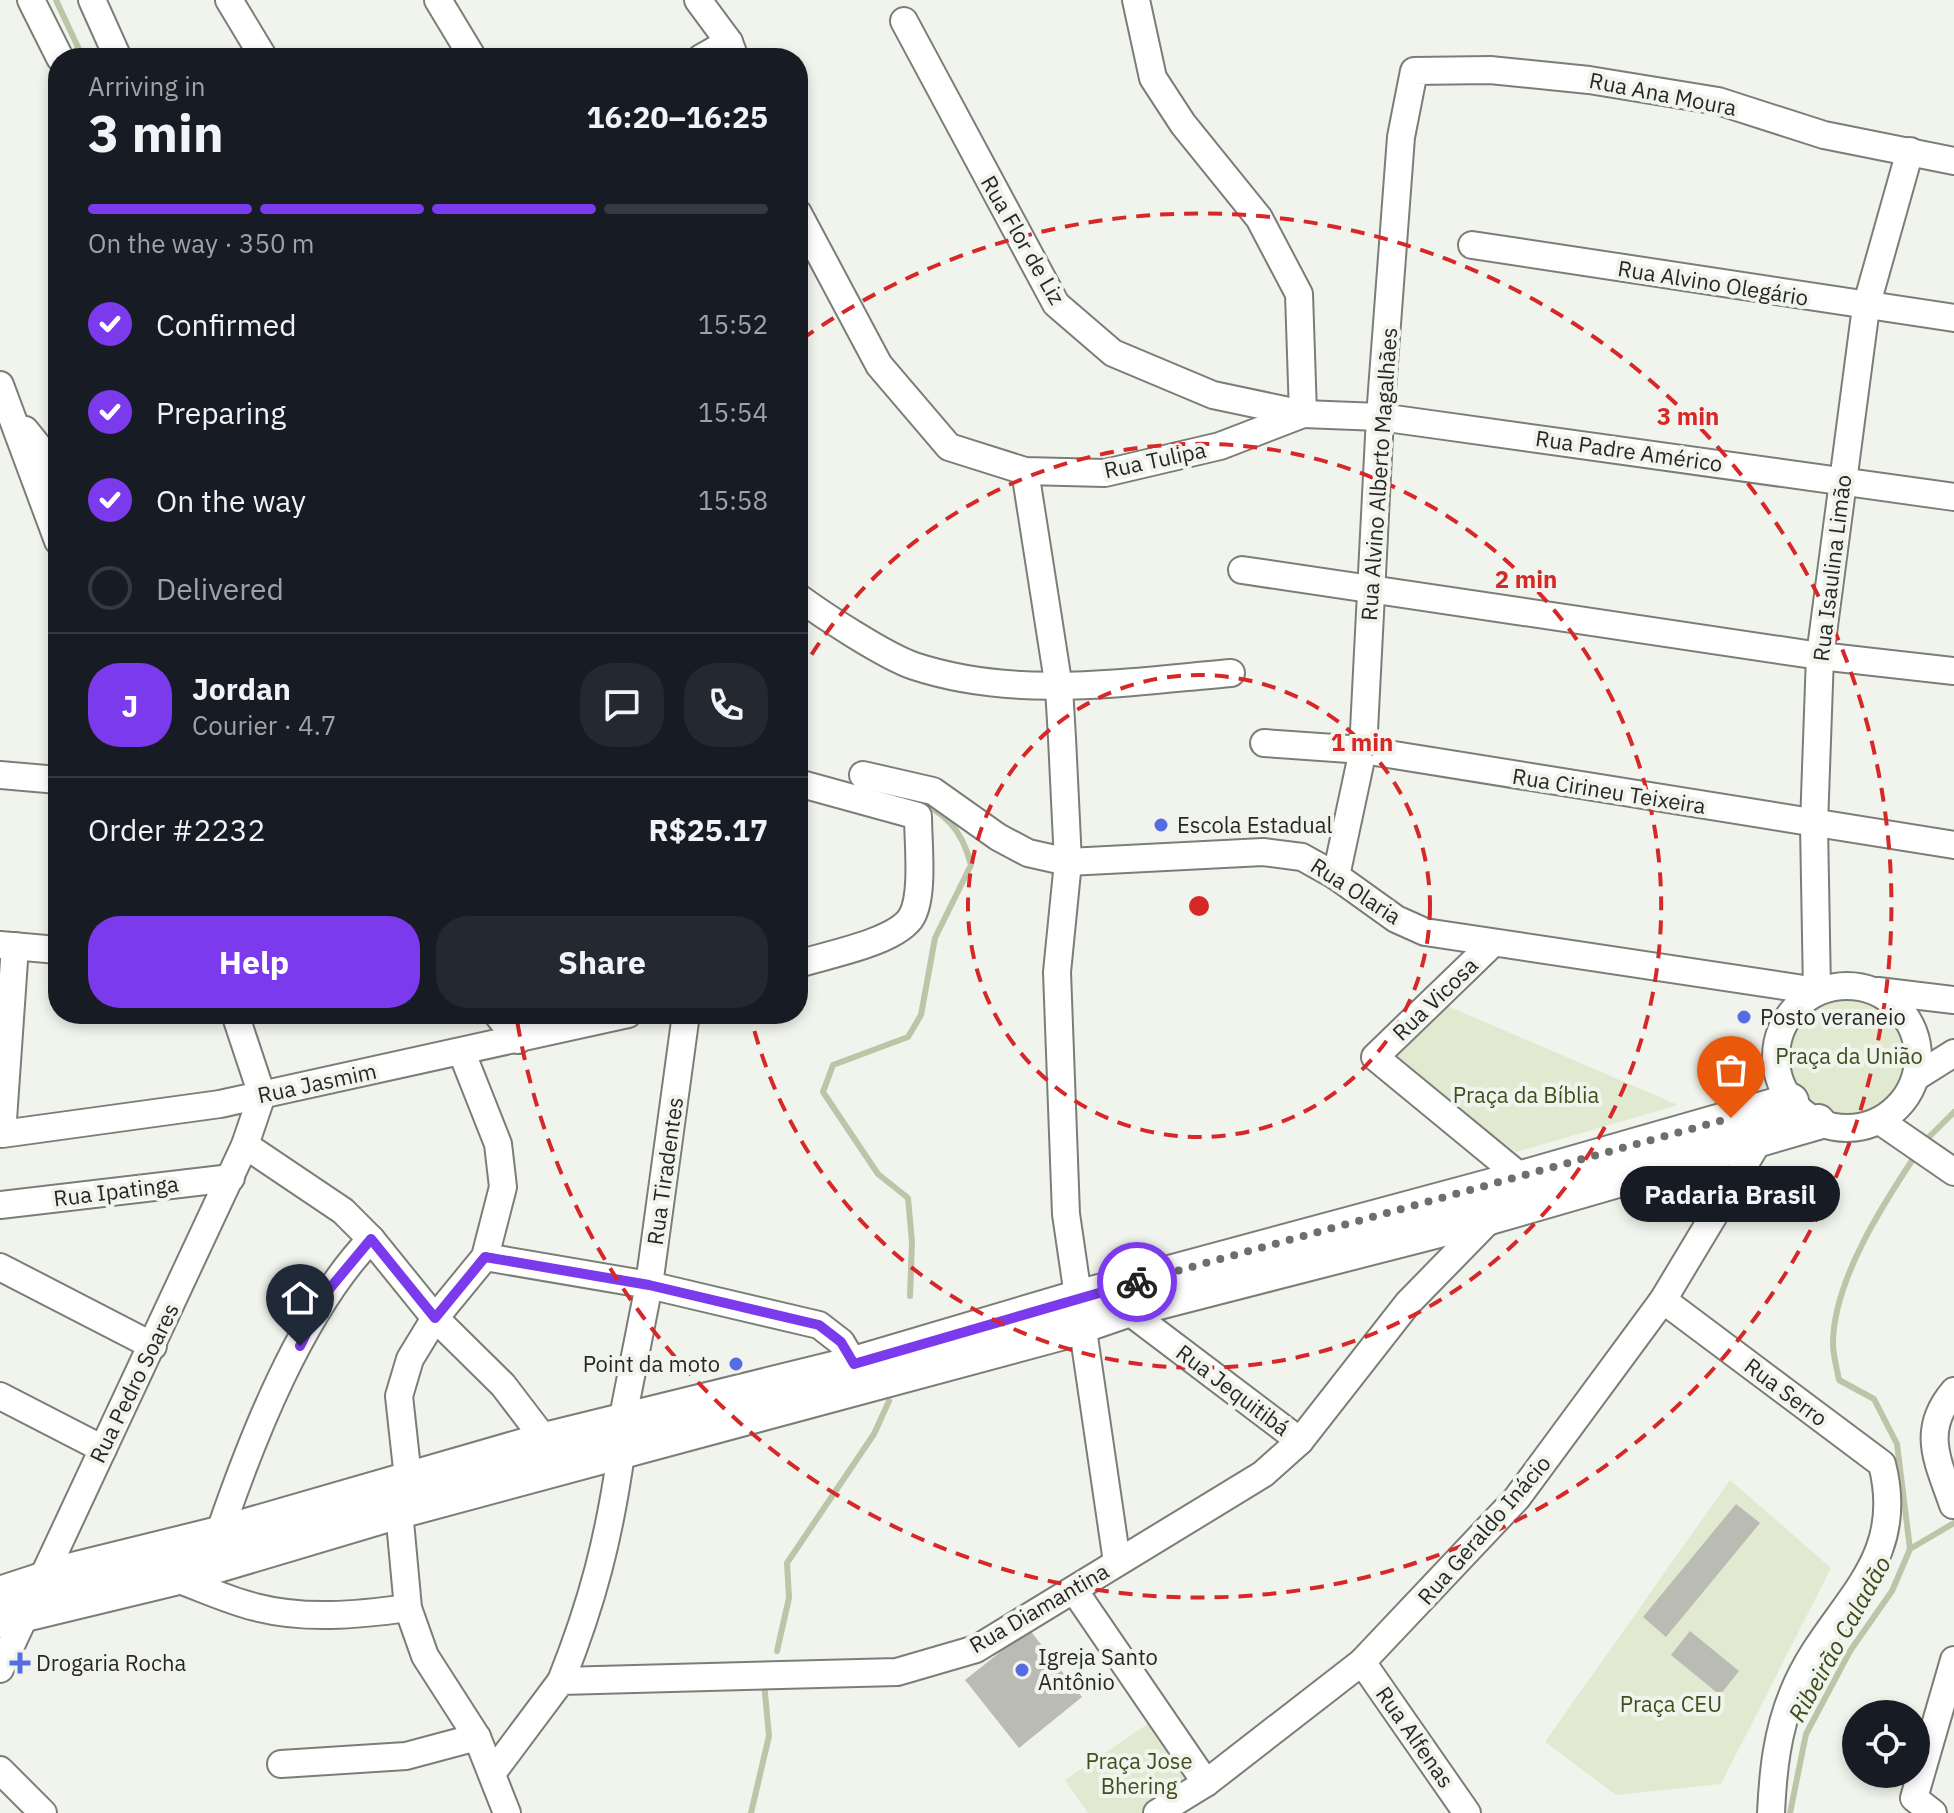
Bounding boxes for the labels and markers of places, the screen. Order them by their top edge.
place label: Escola Estadual [1177,810,1333,839]
marker: Escola Estadual [1152,816,1170,834]
centre of rings [1185,892,1213,920]
place label: Posto veraneio [1760,1002,1906,1031]
marker: Posto veraneio [1735,1008,1753,1026]
pin [1697,1036,1765,1118]
callout: Padaria Brasil [1621,1166,1841,1222]
pin [266,1264,334,1346]
place label: Point da moto [583,1349,720,1378]
marker: Point da moto [727,1355,745,1373]
place label: Igreja Santo Antônio [1038,1642,1158,1696]
place label: Drogaria Rocha [36,1648,186,1677]
marker: Drogaria Rocha [11,1654,29,1672]
marker: Igreja Santo Antônio [1013,1661,1031,1679]

